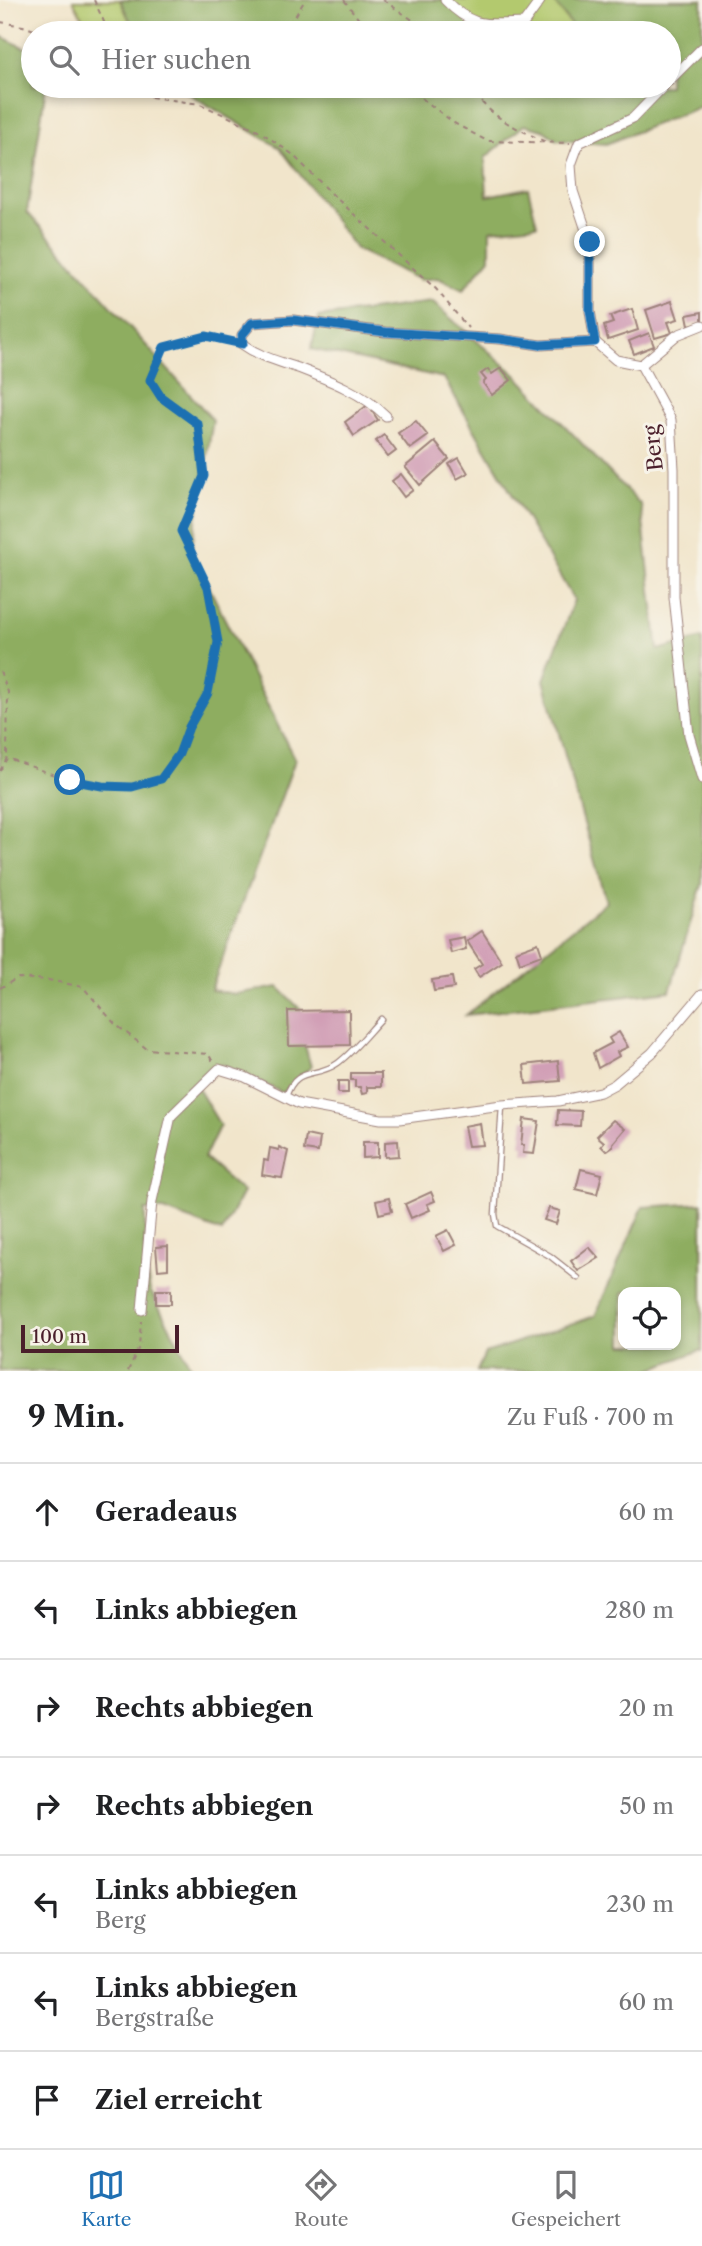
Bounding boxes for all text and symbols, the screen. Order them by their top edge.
search box [21,21,681,98]
icon: search [45,41,83,79]
text: Hier suchen [101,44,251,76]
route end [574,226,605,257]
street label: Berg [638,423,668,472]
route start [54,764,85,795]
map controls [618,1287,681,1350]
button: locate [618,1287,681,1350]
scale bar [21,1322,178,1354]
text: 100 m [32,1325,87,1348]
text: 9 Min. [28,1398,125,1435]
text: Zu Fuß · 700 m [507,1403,674,1431]
icon: ahead [28,1493,66,1531]
text: Geradeaus [95,1496,237,1528]
text: 60 m [618,1498,674,1526]
icon: left [28,1591,66,1629]
text: Links abbiegen [95,1594,298,1626]
text: 280 m [605,1596,674,1624]
icon: right [28,1689,66,1727]
text: Rechts abbiegen [95,1692,313,1724]
text: 20 m [619,1694,674,1722]
icon: right [28,1787,66,1825]
text: Rechts abbiegen [95,1790,313,1822]
text: 50 m [619,1792,674,1820]
text: Links abbiegen [95,1874,298,1906]
icon: left [28,1885,66,1923]
text: 230 m [606,1890,674,1918]
text: Berg [95,1906,146,1934]
text: Links abbiegen [95,1972,298,2004]
icon: left [28,1983,66,2021]
text: 60 m [618,1988,674,2016]
text: Bergstraße [95,2004,214,2032]
icon: arrive [28,2081,66,2119]
text: Ziel erreicht [95,2084,262,2116]
tab: Karte [81,2166,131,2231]
tab: Route [294,2166,349,2231]
tab: Gespeichert [511,2166,621,2231]

